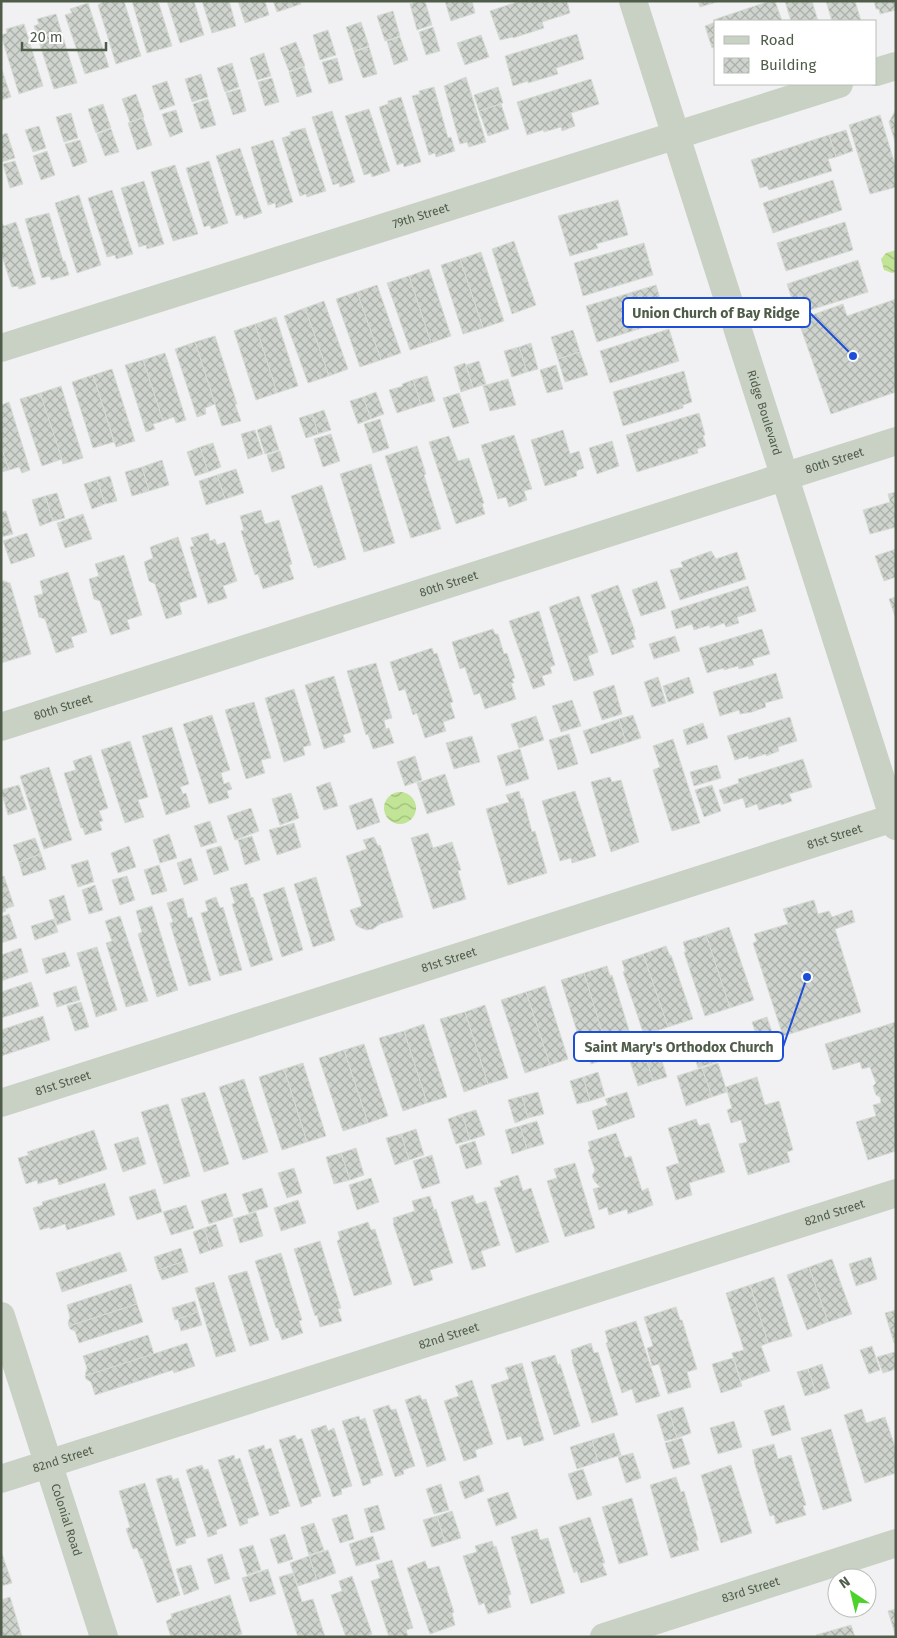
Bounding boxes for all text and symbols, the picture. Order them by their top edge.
scale bar [22,20,106,52]
legend [714,20,877,85]
text: 20 m [30,28,63,46]
text: Road [760,31,795,49]
text: Building [760,56,816,74]
street label: 79th Street [391,200,451,231]
callout: Union Church of Bay Ridge [623,298,810,327]
text: Union Church of Bay Ridge [632,305,800,322]
street label: Ridge Boulevard [744,368,784,457]
street label: 80th Street [804,445,866,477]
street label: 80th Street [418,568,480,600]
street label: 80th Street [32,691,94,723]
street label: 81st Street [805,821,864,852]
street label: 81st Street [419,944,479,975]
callout: Saint Mary's Orthodox Church [574,1032,783,1061]
text: Saint Mary's Orthodox Church [584,1039,774,1056]
street label: 81st Street [34,1068,93,1099]
street label: 82nd Street [803,1196,867,1229]
street label: 82nd Street [417,1320,481,1352]
street label: 82nd Street [31,1443,95,1475]
street label: Colonial Road [48,1482,85,1558]
north arrow [827,1568,877,1618]
text: N [836,1573,854,1592]
street label: 83rd Street [720,1574,782,1606]

